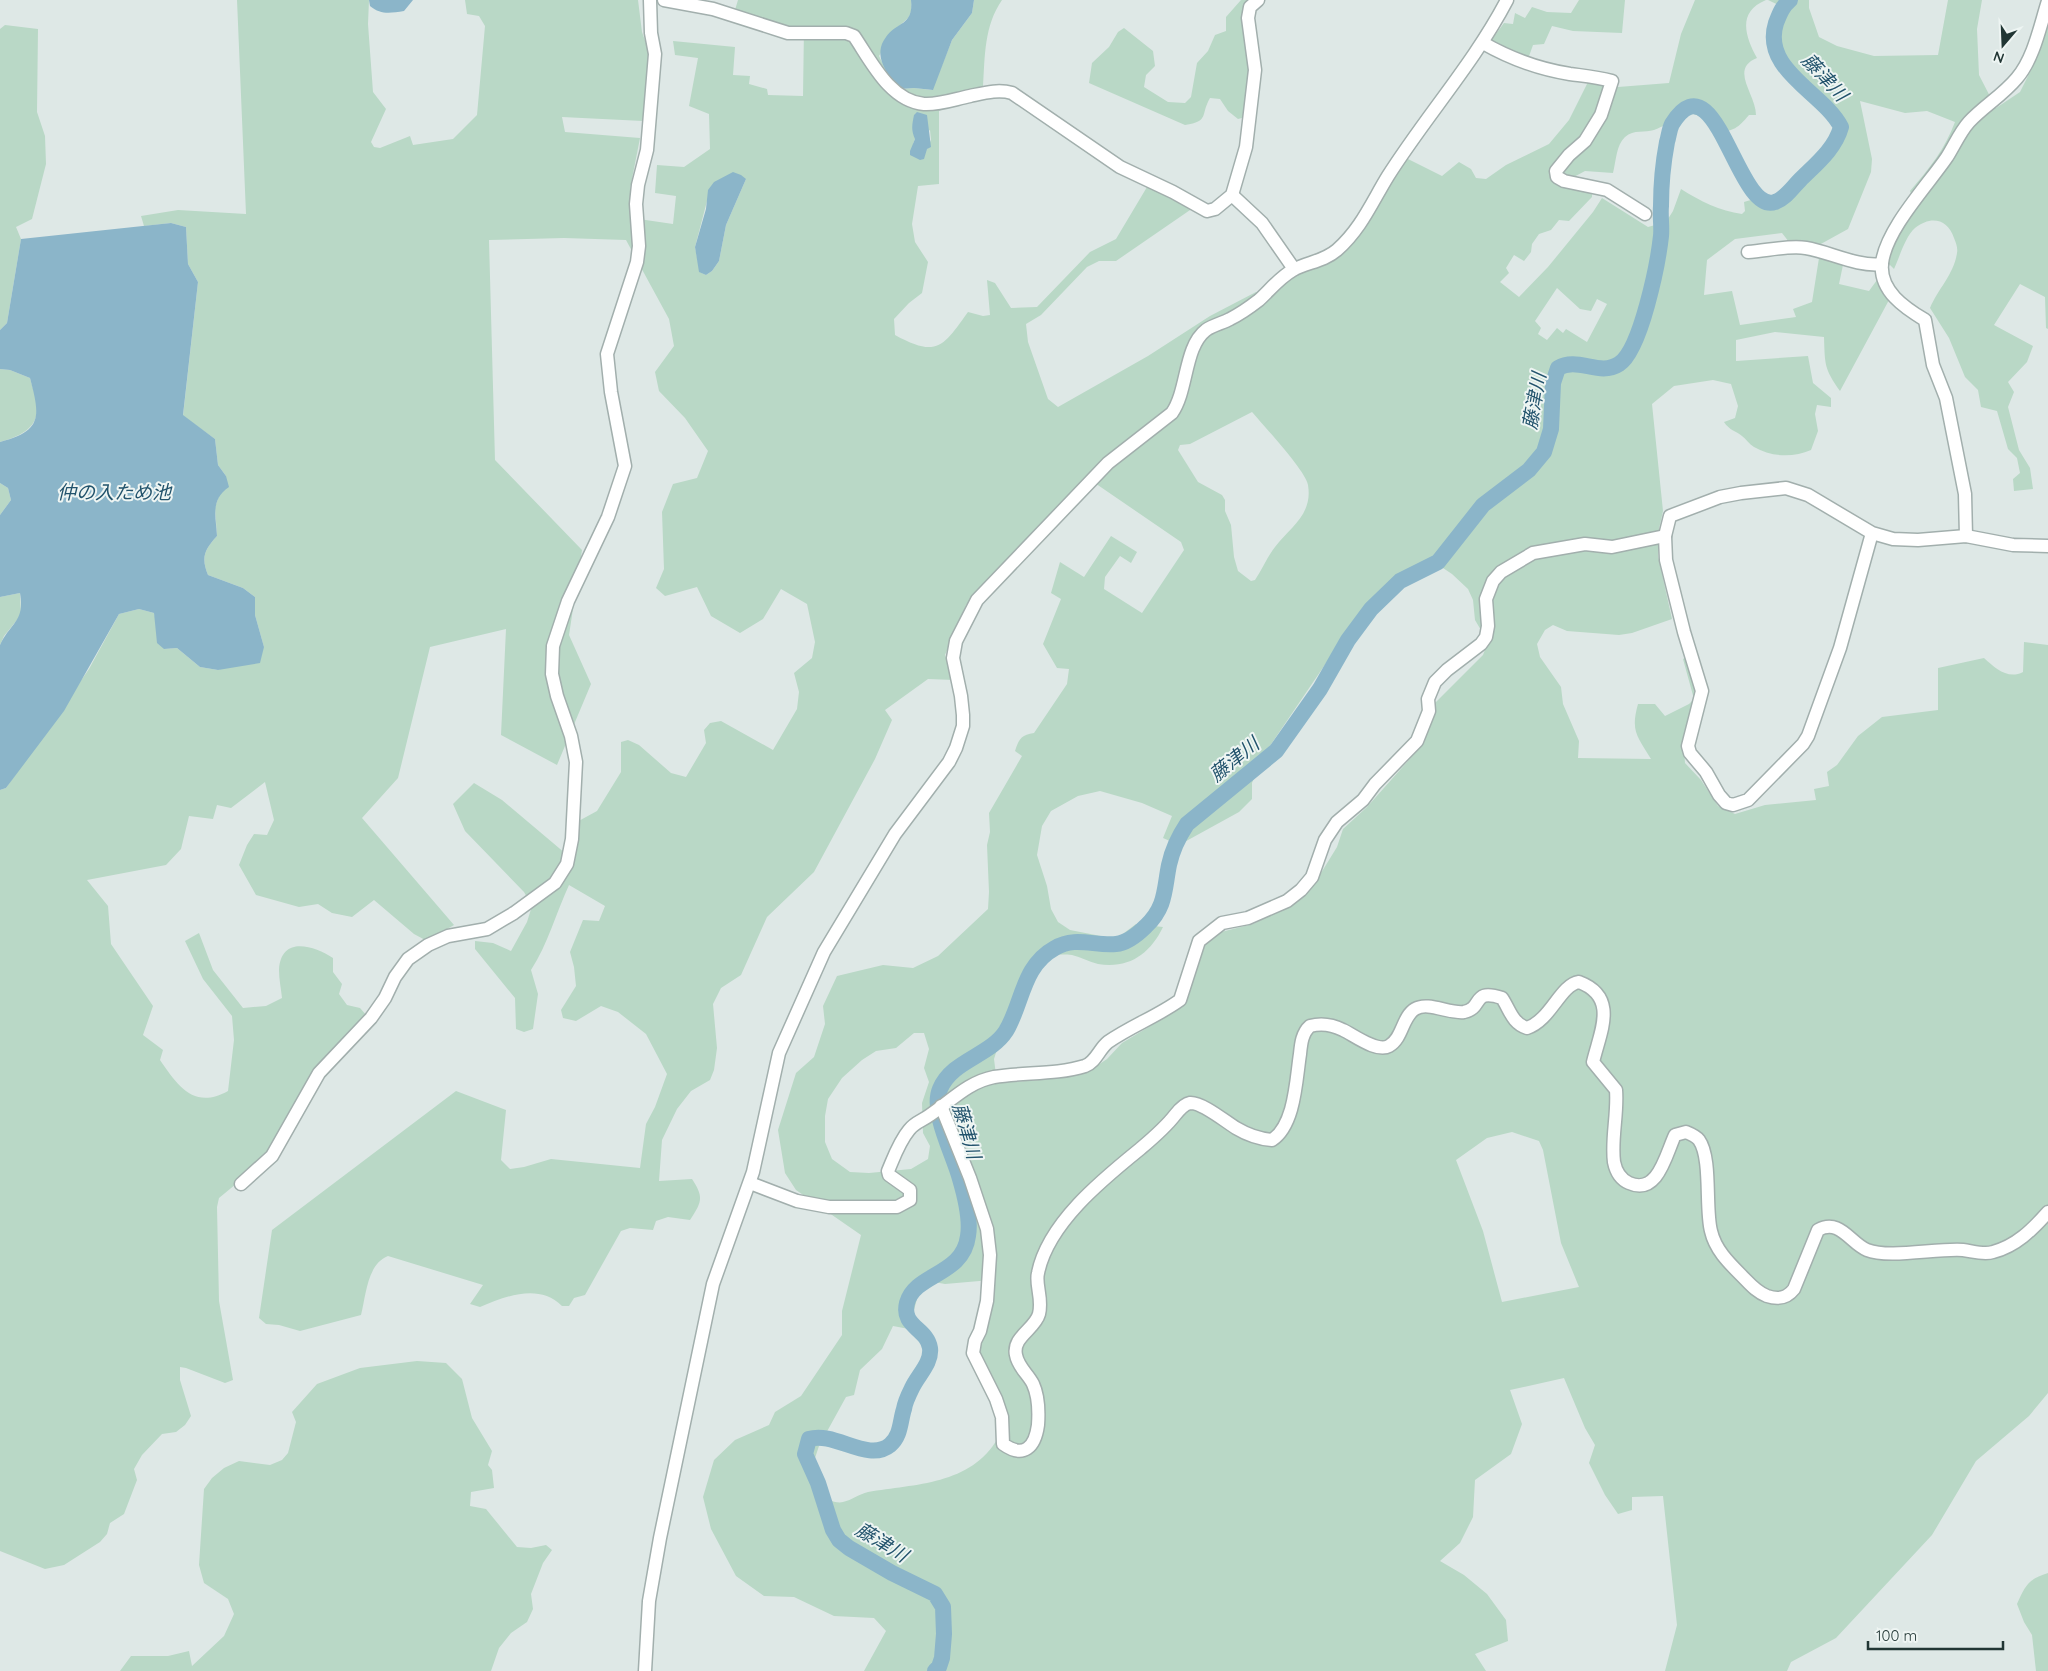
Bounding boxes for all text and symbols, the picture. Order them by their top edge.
north arrow [1978,20,2028,70]
text: N [1991,47,2007,67]
water label: 藤津川 [1797,48,1855,107]
water label: 藤津川 [1517,369,1551,431]
water label: 仲の入ため池 [57,480,173,504]
water label: 藤津川 [1204,730,1265,786]
water label: 藤津川 [948,1100,987,1164]
water label: 藤津川 [851,1517,914,1568]
scale bar [1868,1618,2003,1650]
text: 100 m [1876,1626,1917,1645]

